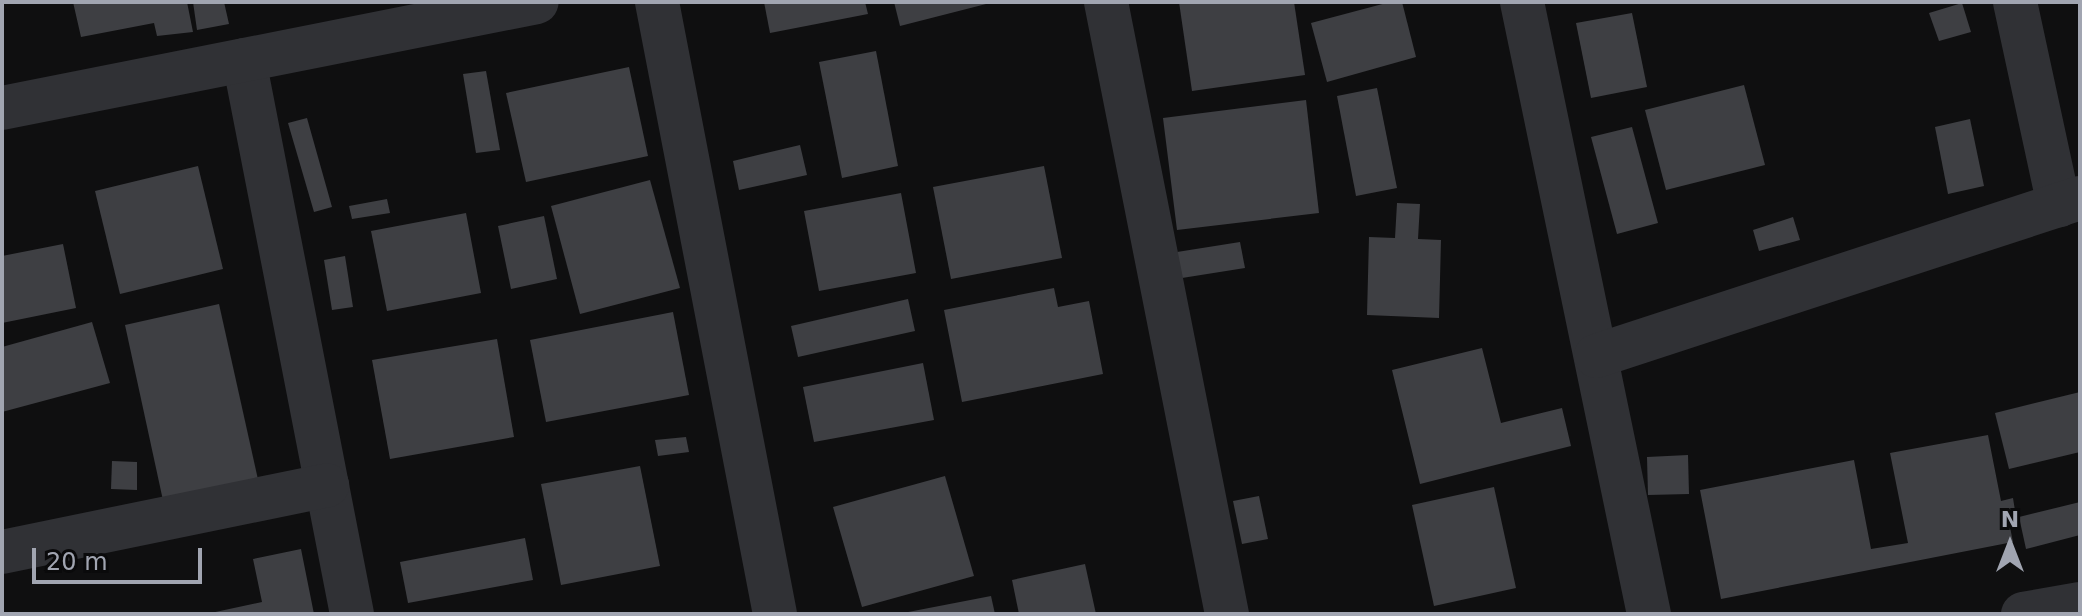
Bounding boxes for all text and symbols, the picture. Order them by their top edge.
north arrow [1970,504,2050,584]
text: N [2001,507,2019,532]
scale bar [36,532,206,582]
text: 20 m [46,548,108,576]

